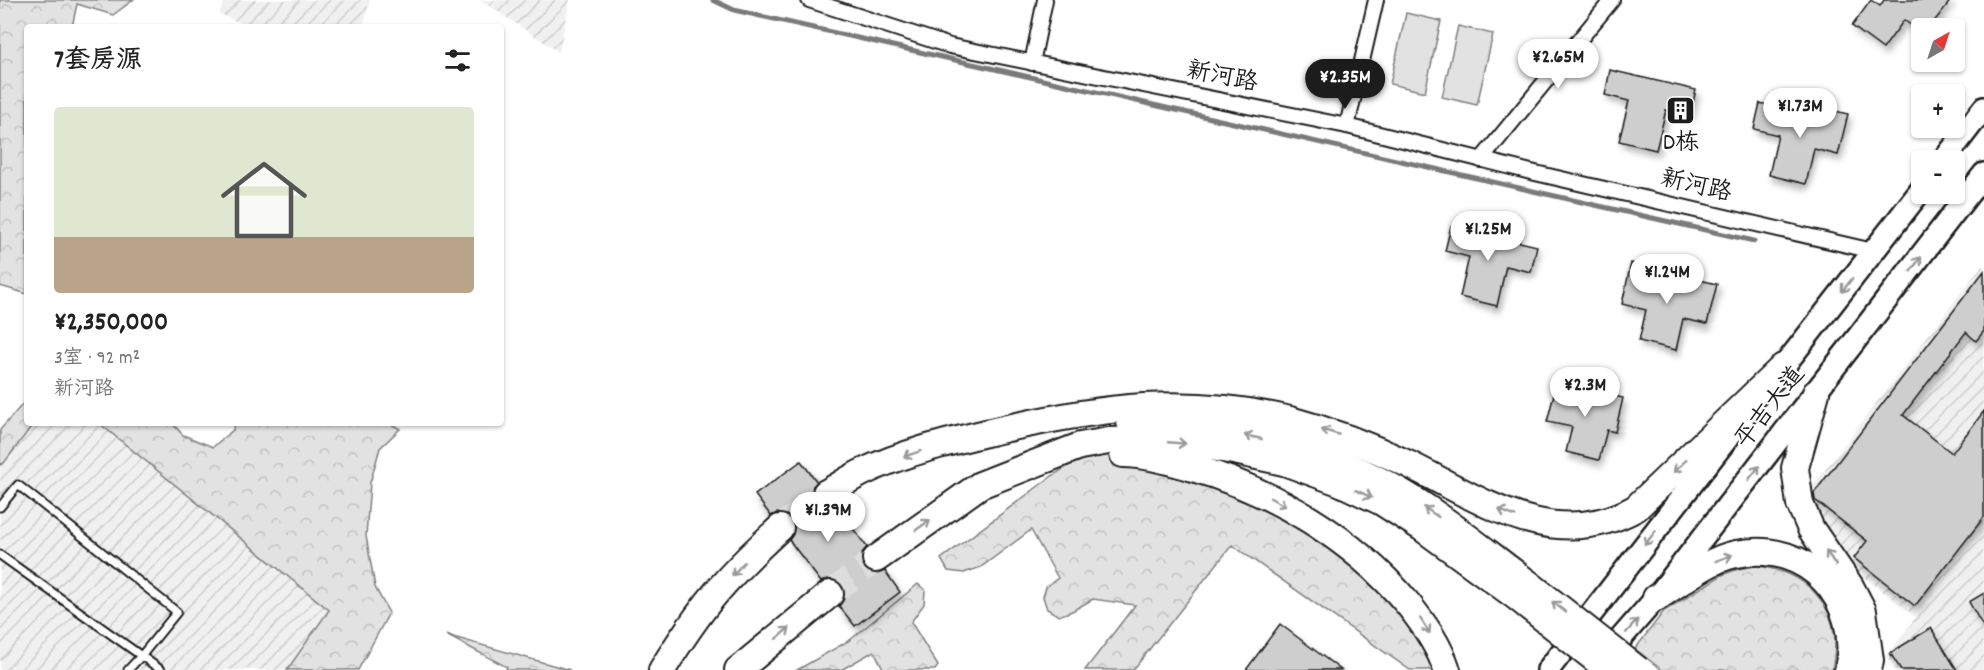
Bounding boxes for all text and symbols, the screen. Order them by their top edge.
north arrow [1911,18,1965,72]
map controls [1911,18,1965,204]
pin: ¥2.65M [1509,39,1607,90]
text: 7套房源 [54,43,142,80]
icon: filters [441,44,474,77]
text: ¥2.65M [1532,44,1584,72]
street label: 新河路 [1183,54,1261,102]
pin: ¥2.35M [1296,59,1394,110]
text: ¥2.35M [1319,64,1371,92]
button: + [1911,84,1965,138]
pin: ¥1.73M [1751,88,1849,139]
text: ¥1.73M [1777,93,1823,121]
building icon: D栋 [1665,95,1697,127]
place label: D栋 [1663,127,1699,161]
icon: home [210,146,318,254]
button: − [1911,150,1965,204]
street label: 新河路 [1657,162,1735,212]
pin: ¥1.25M [1439,211,1537,262]
text: ¥1.25M [1464,216,1512,244]
pin: ¥1.24M [1618,254,1716,305]
one-way arrow [1910,256,1922,272]
text: ¥1.24M [1644,259,1690,287]
one-way arrow [1841,277,1854,293]
text: ¥2,350,000 [54,305,168,342]
text: 3室 · 92 m² [54,345,140,373]
street label: 平吉大道 [1728,360,1814,456]
pin: ¥2.3M [1543,367,1627,418]
text: ¥2.3M [1564,372,1606,400]
text: 新河路 [54,376,114,404]
one-way arrow [1321,426,1340,437]
one-way arrow [1244,431,1263,442]
one-way arrow [1167,438,1187,449]
one-way arrow [903,449,922,460]
one-way arrow [1672,458,1687,473]
one-way arrow [1747,465,1760,481]
one-way arrow [1355,488,1373,500]
pin: ¥1.39M [779,492,877,543]
text: ¥1.39M [804,497,852,525]
one-way arrow [1268,497,1286,508]
one-way arrow [1423,506,1440,518]
one-way arrow [1498,507,1517,518]
one-way arrow [915,519,931,531]
one-way arrow [1644,530,1657,546]
one-way arrow [1715,551,1733,562]
one-way arrow [1825,551,1837,567]
one-way arrow [731,561,745,576]
one-way arrow [1551,601,1567,614]
one-way arrow [1419,618,1431,634]
one-way arrow [1625,619,1639,634]
one-way arrow [775,626,791,639]

